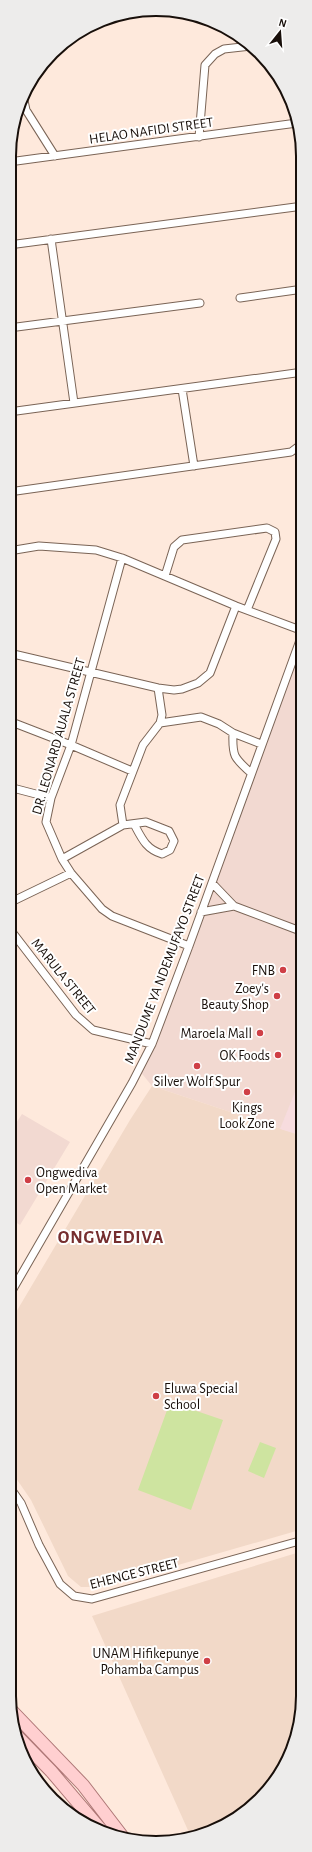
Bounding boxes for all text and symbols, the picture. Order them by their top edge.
north arrow [260,12,300,52]
text: N [278,17,288,29]
street label: HELAO NAFIDI STREET [88,115,214,147]
street label: DR. LEONARD AUALA STREET [30,656,88,816]
street label: MANDUME YA NDEMUFAYO STREET [122,873,208,1066]
street label: MARULA STREET [29,936,98,1017]
place label: FNB [252,964,275,978]
marker: FNB [278,965,288,975]
place label: Zoey's Beauty Shop [201,982,269,1012]
marker: Zoey's Beauty Shop [272,991,282,1001]
place label: Maroela Mall [180,1027,252,1041]
marker: Maroela Mall [255,1028,265,1038]
place label: OK Foods [219,1049,270,1063]
marker: OK Foods [273,1050,283,1060]
marker: Silver Wolf Spur [192,1061,202,1071]
place label: Silver Wolf Spur [154,1075,241,1089]
marker: Kings Look Zone [242,1087,252,1097]
place label: Kings Look Zone [219,1101,275,1131]
place label: Ongwediva Open Market [36,1166,107,1196]
marker: Ongwediva Open Market [23,1175,33,1185]
district label: ONGWEDIVA [58,1229,164,1247]
place label: Eluwa Special School [164,1382,238,1412]
marker: Eluwa Special School [151,1391,161,1401]
street label: EHENGE STREET [88,1556,180,1592]
place label: UNAM Hifikepunye Pohamba Campus [93,1647,199,1677]
marker: UNAM Hifikepunye Pohamba Campus [202,1656,212,1666]

